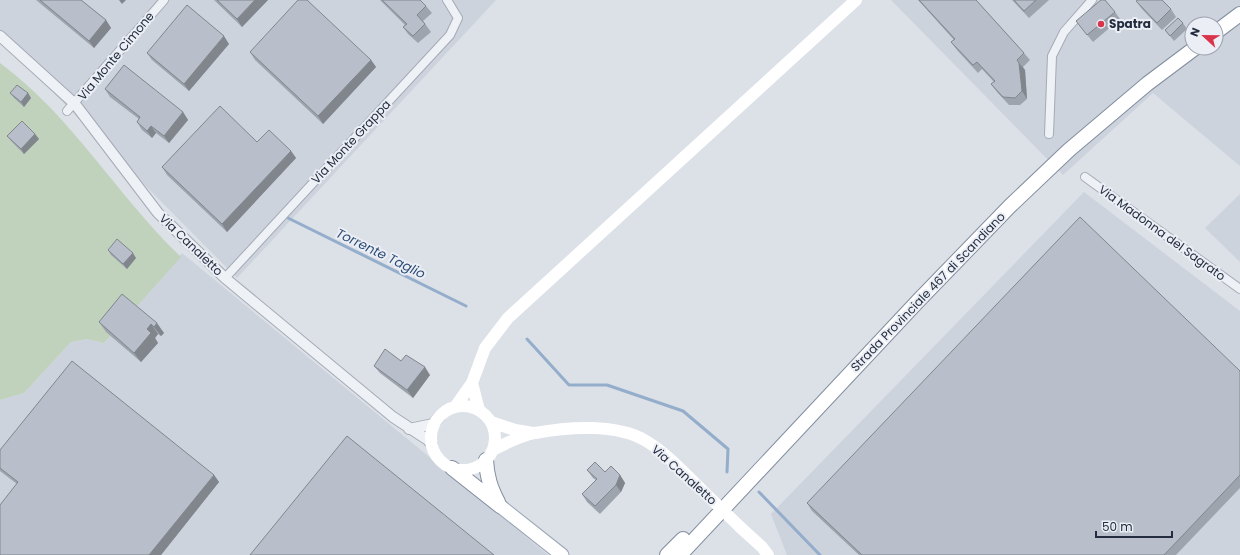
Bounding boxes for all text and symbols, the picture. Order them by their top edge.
street label: Via Monte Cimone [74,8,158,103]
place label: Spatra [1109,15,1151,32]
north arrow [1184,16,1224,56]
marker: Spatra [1096,19,1106,29]
text: N [1186,25,1204,39]
street label: Via Monte Grappa [307,96,394,187]
street label: Via Madonna del Sagrato [1095,181,1229,285]
street label: Strada Provinciale 467 di Scandiano [847,208,1009,375]
street label: Via Canaletto [156,210,227,280]
water label: Torrente Taglio [333,224,429,283]
street label: Via Canaletto [648,441,721,509]
scale bar [1096,513,1172,539]
text: 50 m [1102,518,1133,535]

